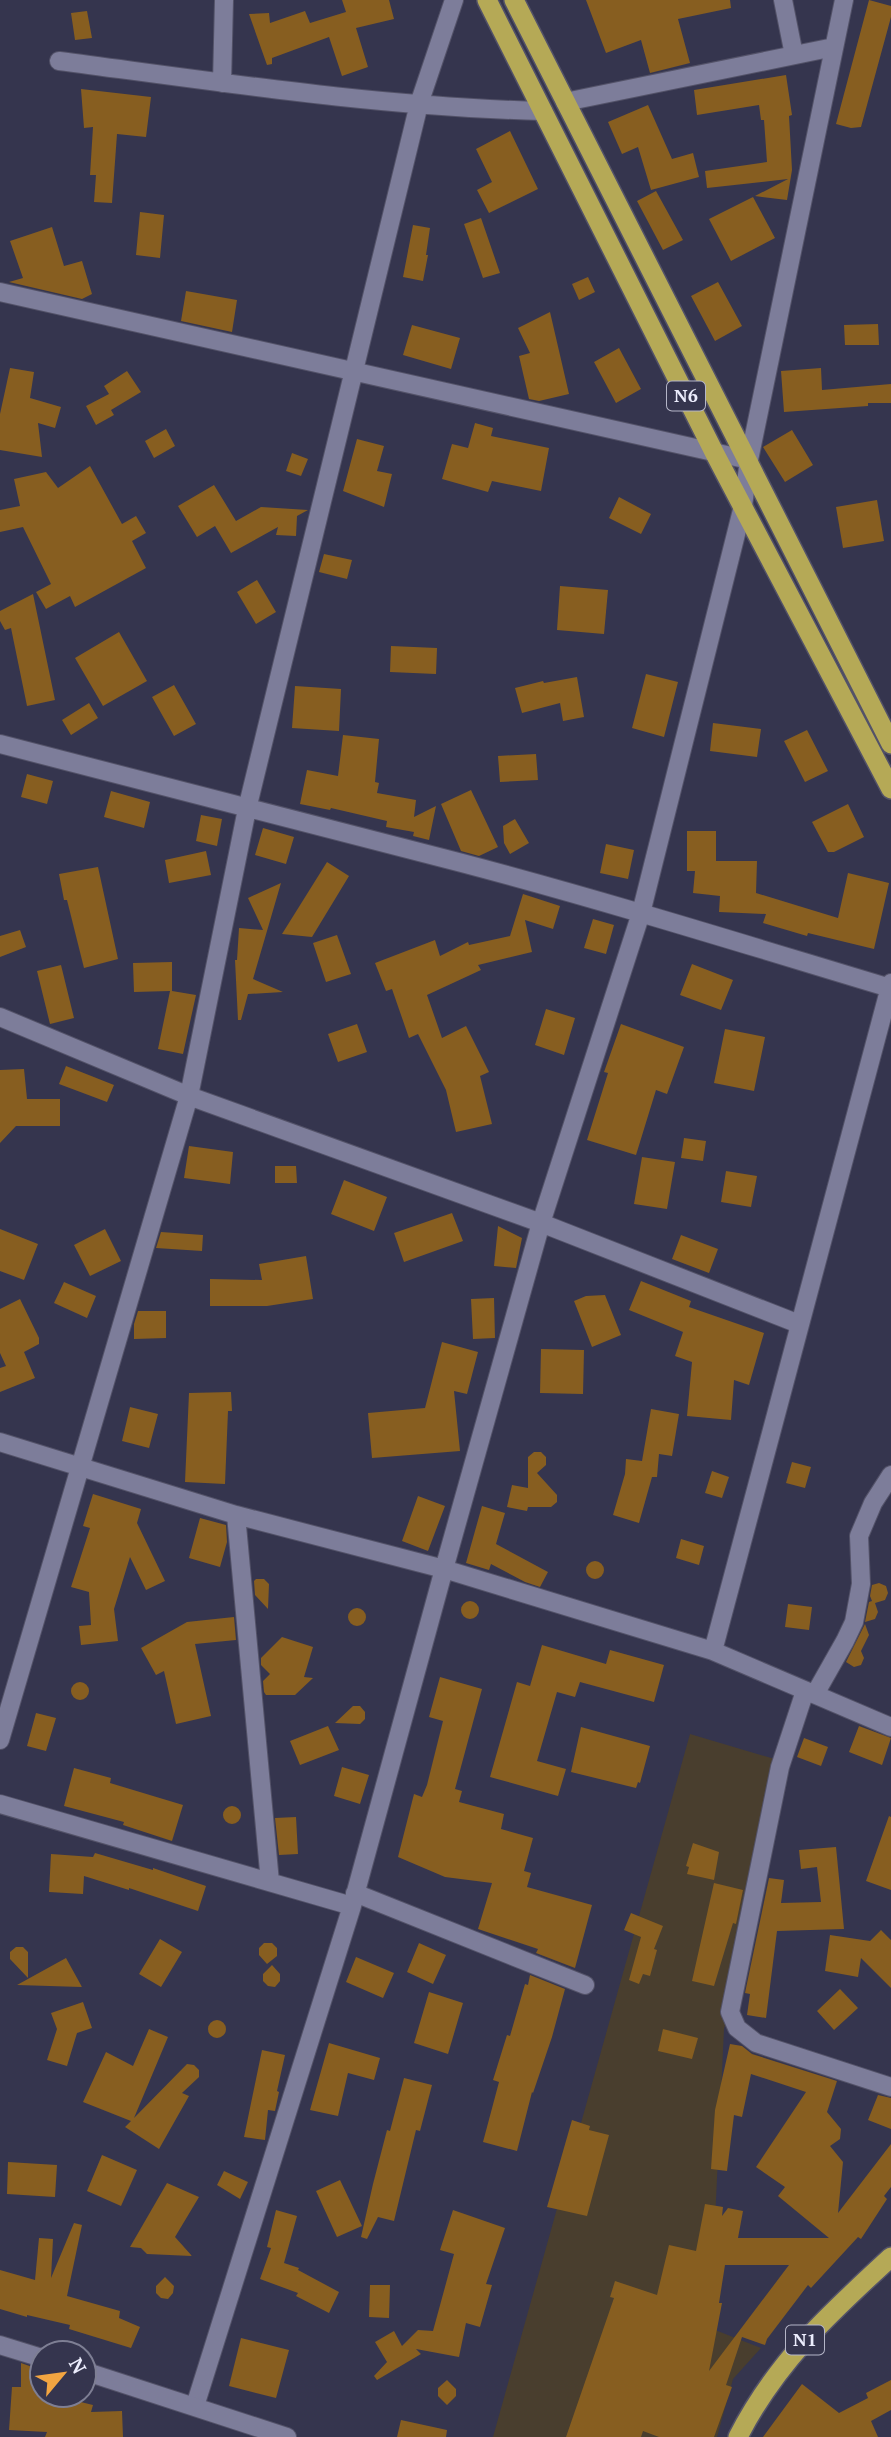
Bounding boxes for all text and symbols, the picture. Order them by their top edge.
road number: N6 [667,382,705,410]
road number: N1 [786,2326,824,2354]
north arrow [28,2339,98,2409]
text: N [64,2353,93,2378]

